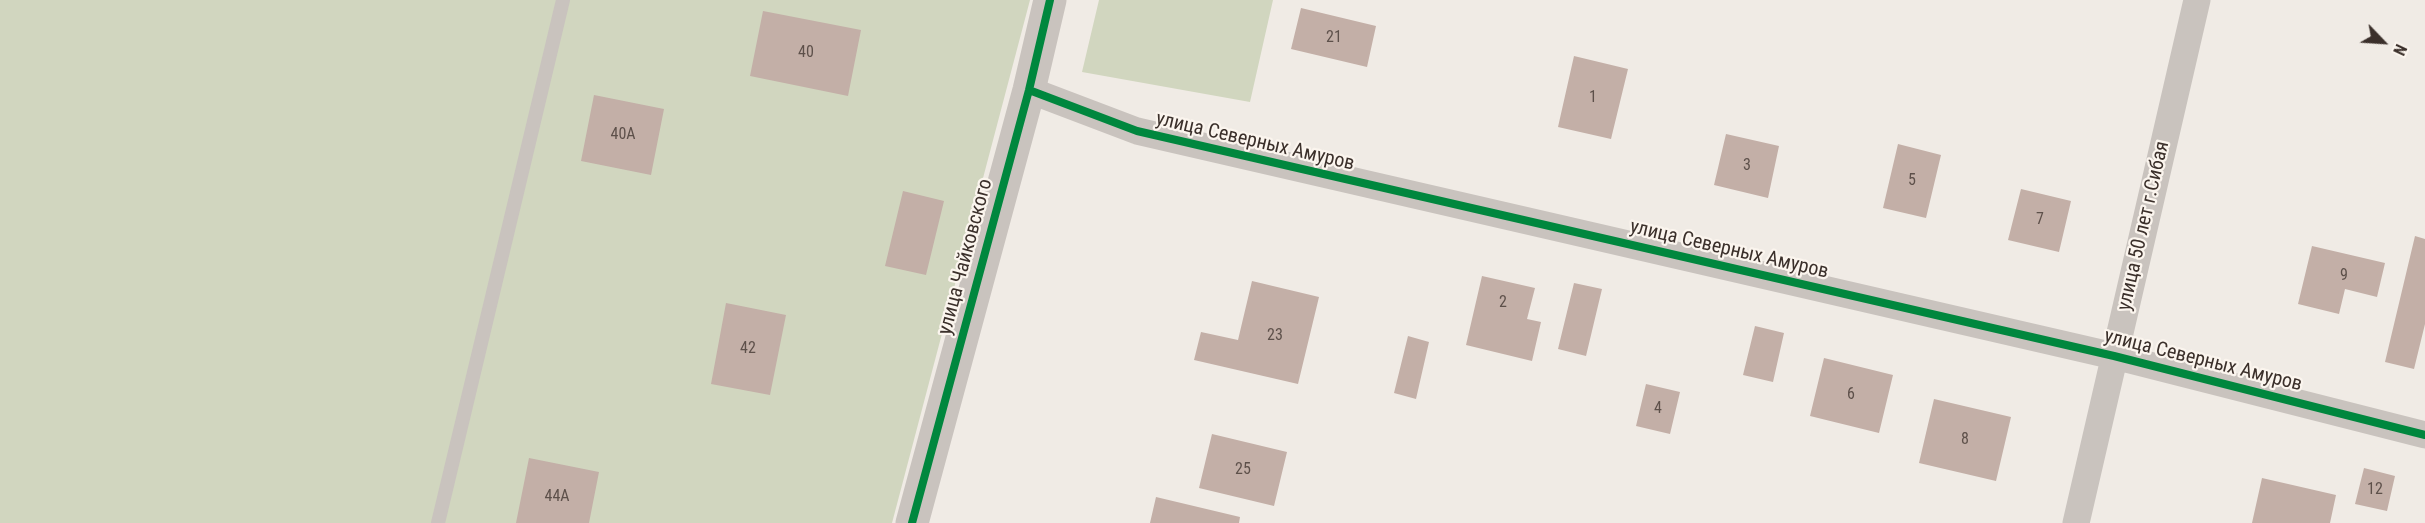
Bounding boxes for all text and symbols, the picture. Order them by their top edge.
north arrow [2353,12,2413,72]
house number: 21 [1326,28,1342,48]
text: N [2389,41,2410,58]
house number: 40 [798,43,814,63]
house number: 1 [1589,88,1597,108]
street label: улица Северных Амуров [1153,107,1357,177]
house number: 40А [610,125,636,145]
street label: улица 50 лет г.Сибая [2113,139,2175,313]
house number: 3 [1743,156,1751,176]
house number: 5 [1908,171,1916,191]
street label: улица Чайковского [934,177,998,337]
house number: 7 [2036,210,2044,230]
street label: улица Северных Амуров [1627,215,1831,285]
house number: 9 [2340,266,2348,286]
house number: 2 [1499,293,1507,313]
street label: улица Северных Амуров [2102,325,2304,397]
house number: 23 [1267,326,1283,346]
house number: 42 [740,339,756,359]
house number: 6 [1847,385,1855,405]
house number: 4 [1654,399,1662,419]
house number: 8 [1961,430,1969,450]
house number: 25 [1235,460,1251,480]
house number: 12 [2367,480,2383,500]
house number: 44А [544,487,570,507]

